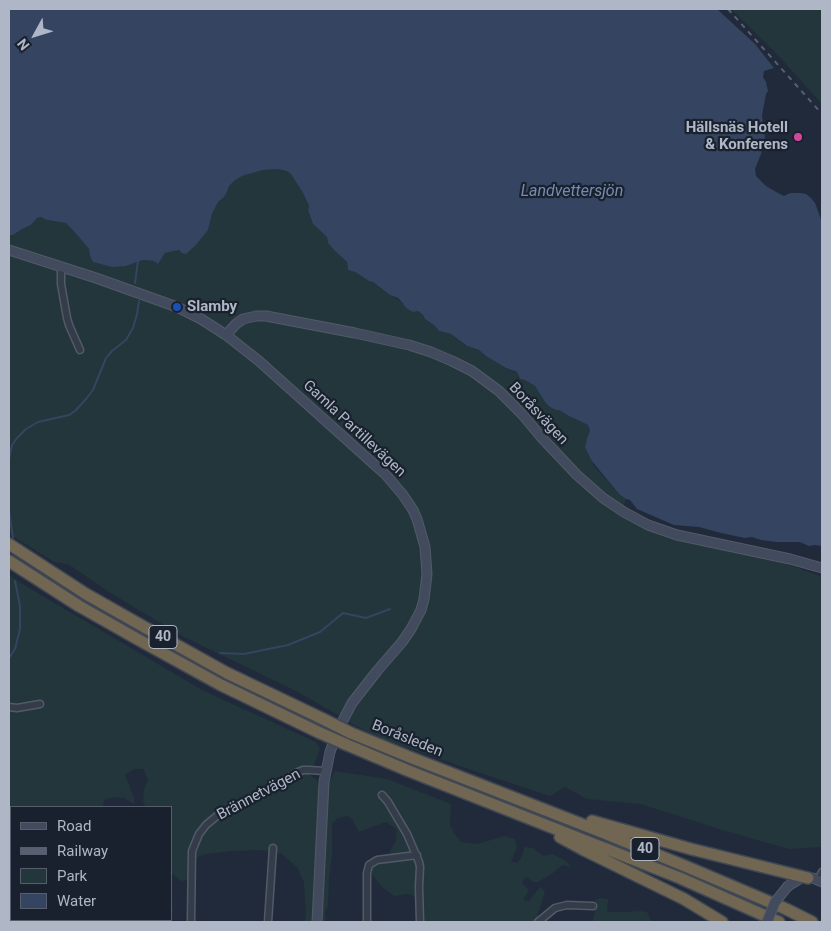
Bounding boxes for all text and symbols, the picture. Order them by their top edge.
north arrow [10,10,60,60]
text: N [14,36,33,53]
place label: Hällsnäs Hotell & Konferens [686,119,788,154]
marker: Hällsnäs Hotell & Konferens [792,131,804,143]
water label: Landvettersjön [521,182,623,202]
place label: Slamby [187,298,237,316]
marker: Slamby [171,301,183,313]
street label: Gamla Partillevägen [299,377,409,481]
street label: Boråsvägen [505,379,571,449]
road number: 40 [149,626,177,649]
street label: Boråsleden [369,717,445,761]
street label: Brännetvägen [214,766,304,824]
legend [10,806,172,921]
text: Road [57,817,91,835]
road number: 40 [631,838,659,861]
text: Railway [57,842,108,860]
text: Park [57,867,87,885]
text: Water [57,892,96,910]

